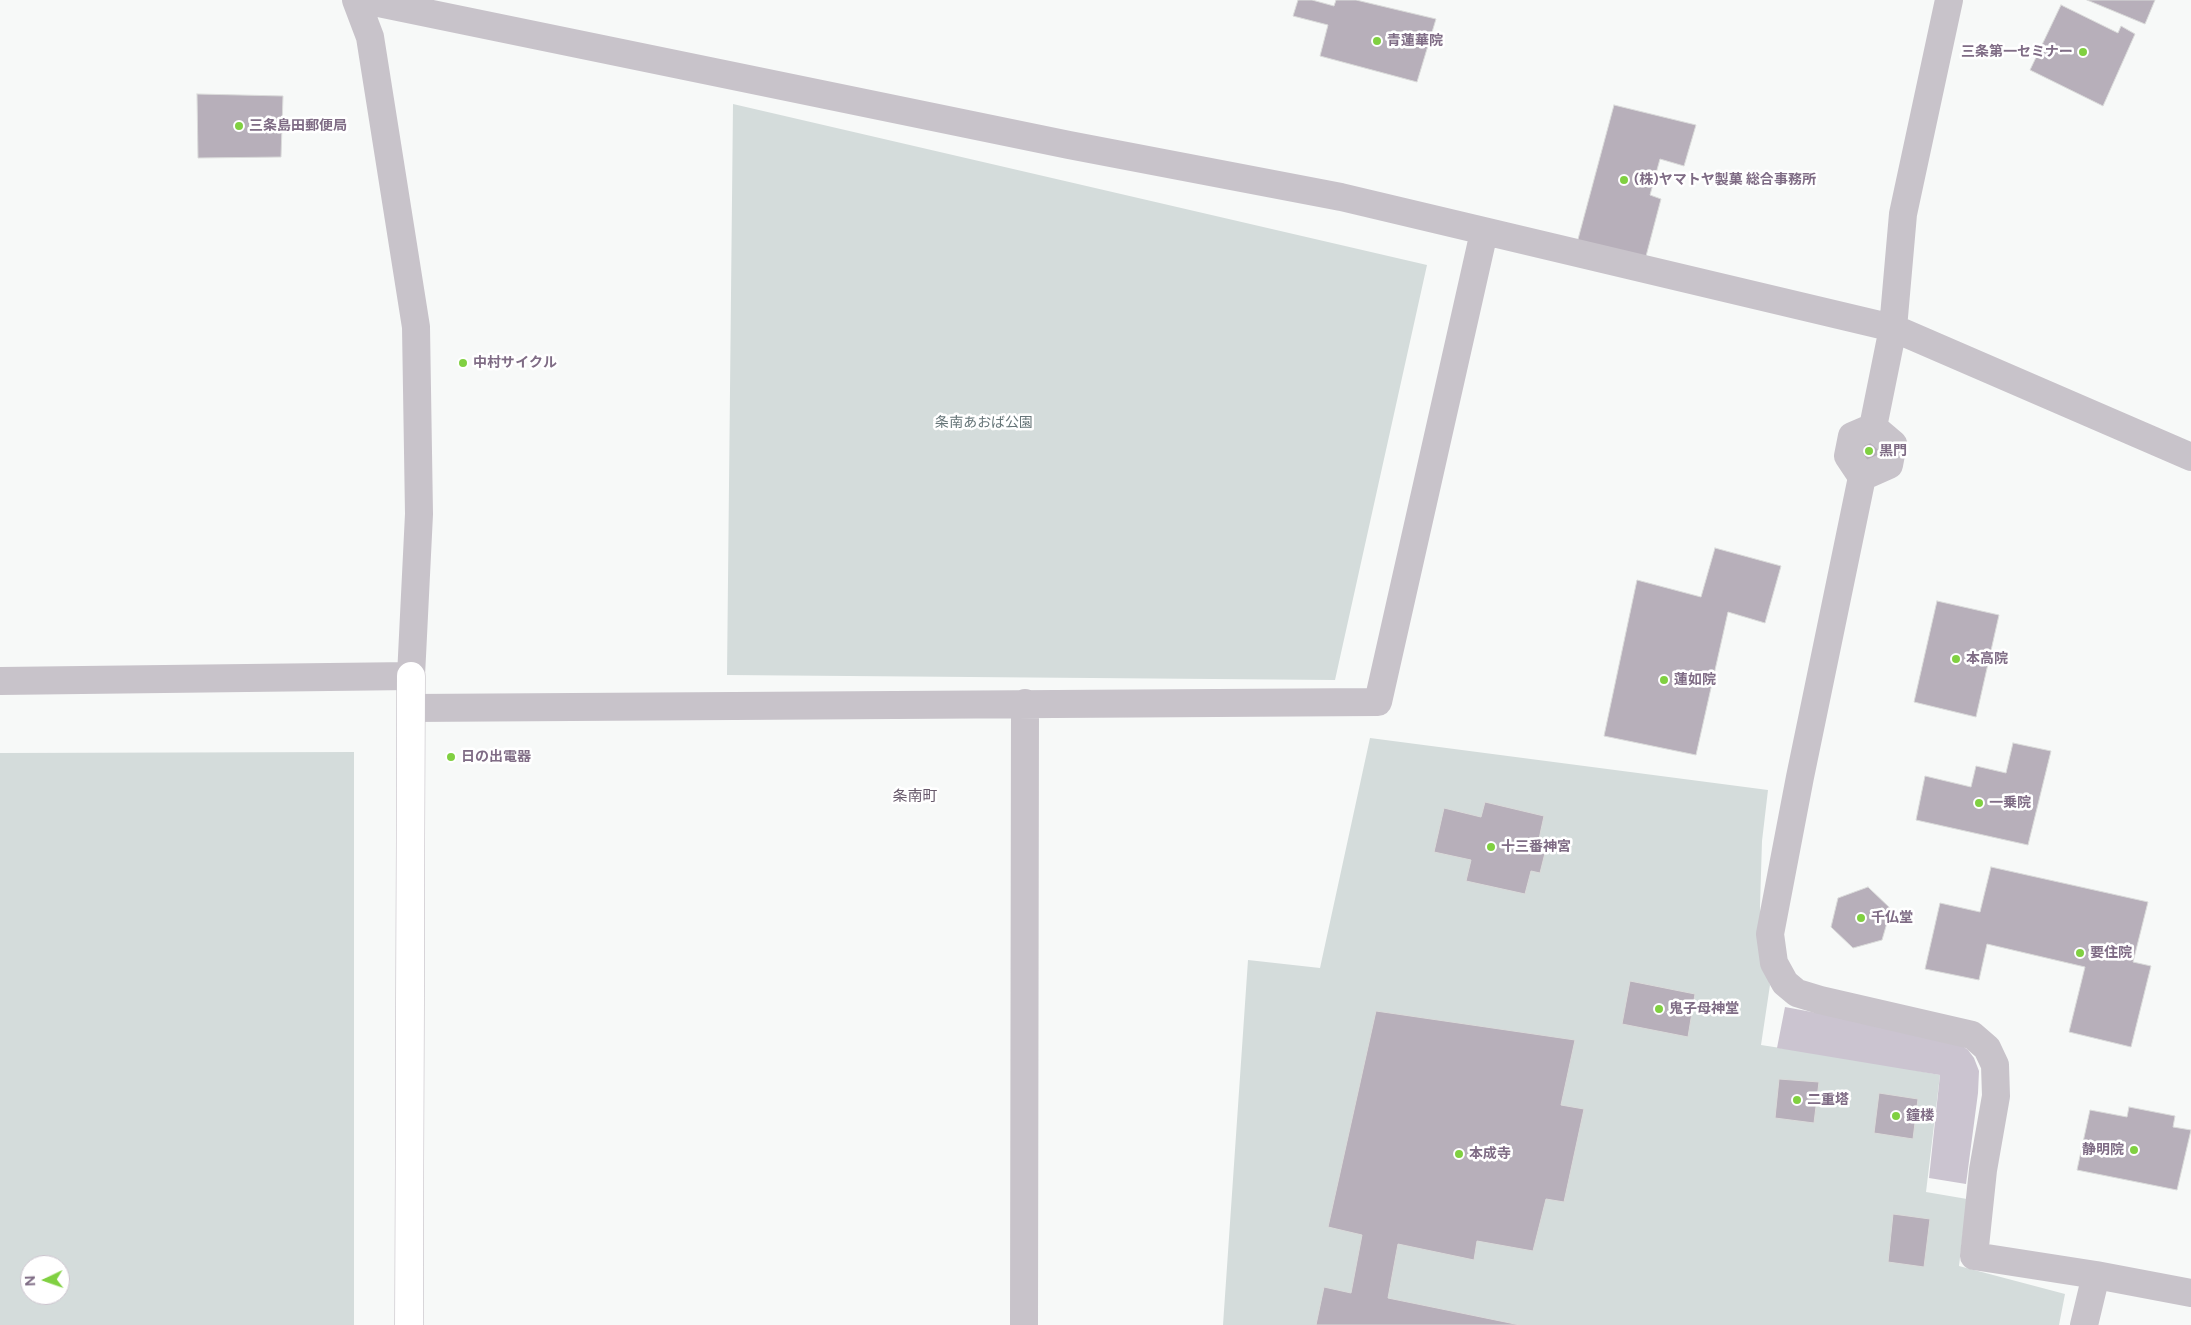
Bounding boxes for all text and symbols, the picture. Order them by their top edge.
place label: 青蓮華院 [1387,33,1443,49]
marker: 青蓮華院 [1371,35,1383,47]
place label: 三条第一セミナー [1961,44,2073,60]
marker: 三条第一セミナー [2077,46,2089,58]
place label: 三条島田郵便局 [249,118,347,134]
marker: 三条島田郵便局 [233,120,245,132]
place label: (株)ヤマトヤ製菓 総合事務所 [1634,172,1816,188]
marker: (株)ヤマトヤ製菓 総合事務所 [1618,174,1630,186]
place label: 中村サイクル [473,355,557,371]
marker: 中村サイクル [457,357,469,369]
park label: 条南あおば公園 [935,415,1033,431]
place label: 黒門 [1879,443,1907,459]
marker: 黒門 [1863,445,1875,457]
place label: 本高院 [1966,651,2008,667]
marker: 本高院 [1950,653,1962,665]
place label: 蓮如院 [1674,672,1716,688]
marker: 蓮如院 [1658,674,1670,686]
place label: 日の出電器 [461,749,531,765]
marker: 日の出電器 [445,751,457,763]
district label: 条南町 [893,788,937,806]
place label: 一乗院 [1989,795,2031,811]
marker: 一乗院 [1973,797,1985,809]
place label: 十三番神宮 [1501,839,1571,855]
marker: 十三番神宮 [1485,841,1497,853]
place label: 千仏堂 [1871,910,1913,926]
marker: 千仏堂 [1855,912,1867,924]
place label: 要住院 [2090,945,2132,961]
marker: 要住院 [2074,947,2086,959]
place label: 鬼子母神堂 [1669,1001,1739,1017]
marker: 鬼子母神堂 [1653,1003,1665,1015]
place label: 二重塔 [1807,1092,1849,1108]
marker: 二重塔 [1791,1094,1803,1106]
place label: 鐘楼 [1906,1108,1934,1124]
marker: 鐘楼 [1890,1110,1902,1122]
place label: 静明院 [2082,1142,2124,1158]
marker: 静明院 [2128,1144,2140,1156]
place label: 本成寺 [1469,1146,1511,1162]
marker: 本成寺 [1453,1148,1465,1160]
north arrow [20,1255,70,1305]
text: N [22,1275,39,1287]

